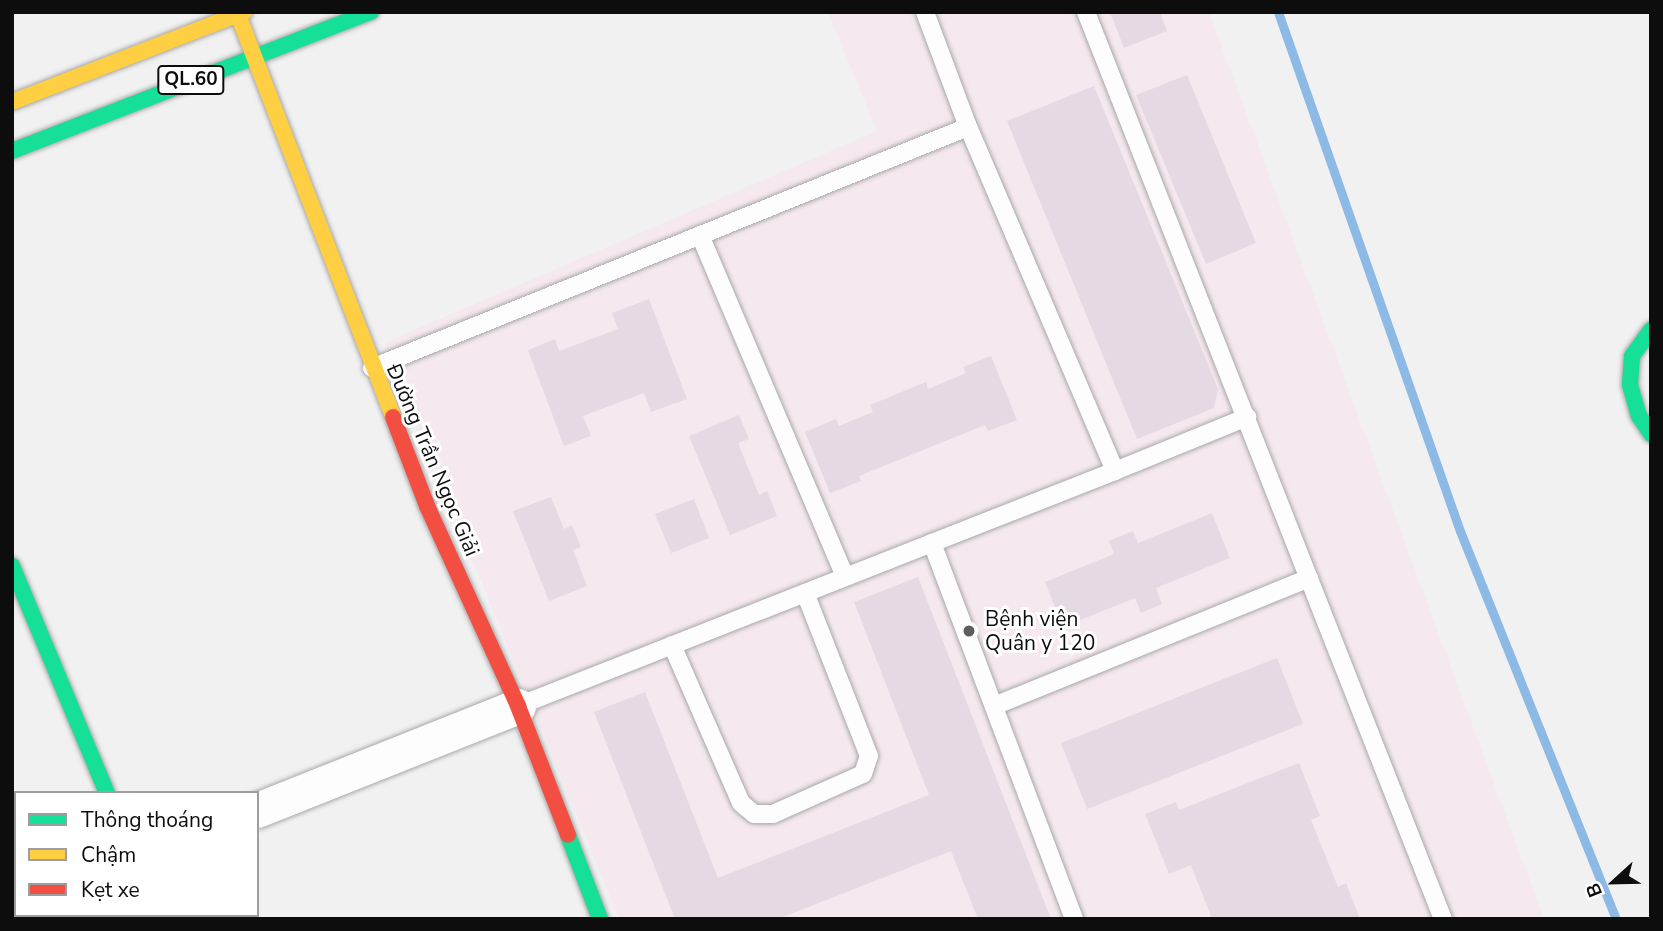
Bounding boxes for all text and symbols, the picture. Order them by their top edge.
road number: QL.60 [156,64,226,96]
street label: Đường Trần Ngọc Giải [381,360,485,560]
place label: Bệnh viện Quân y 120 [985,606,1095,656]
marker: Bệnh viện Quân y 120 [959,621,979,641]
legend [14,791,259,917]
text: Thông thoáng [81,806,213,834]
text: Chậm [81,841,136,869]
north arrow [1579,847,1649,917]
text: Kẹt xe [81,876,140,904]
text: B [1580,879,1609,901]

